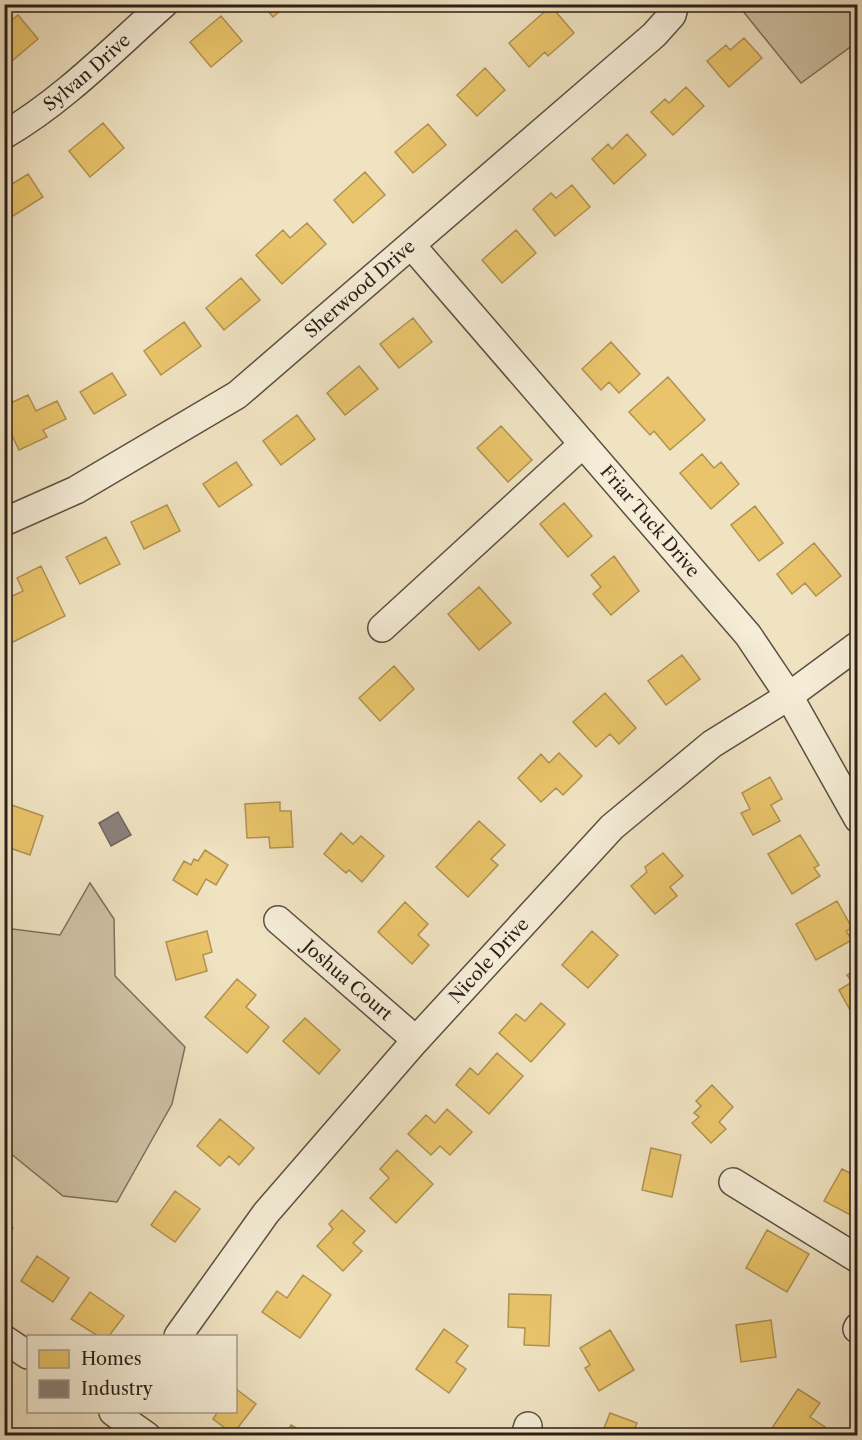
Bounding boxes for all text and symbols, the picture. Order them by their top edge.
street label: Sylvan Drive [39,29,135,116]
street label: Sherwood Drive [300,235,420,343]
street label: Friar Tuck Drive [596,461,704,582]
street label: Nicole Drive [444,914,534,1008]
street label: Joshua Court [296,934,397,1026]
legend [27,1335,237,1413]
text: Homes [81,1348,142,1370]
text: Industry [81,1378,154,1400]

